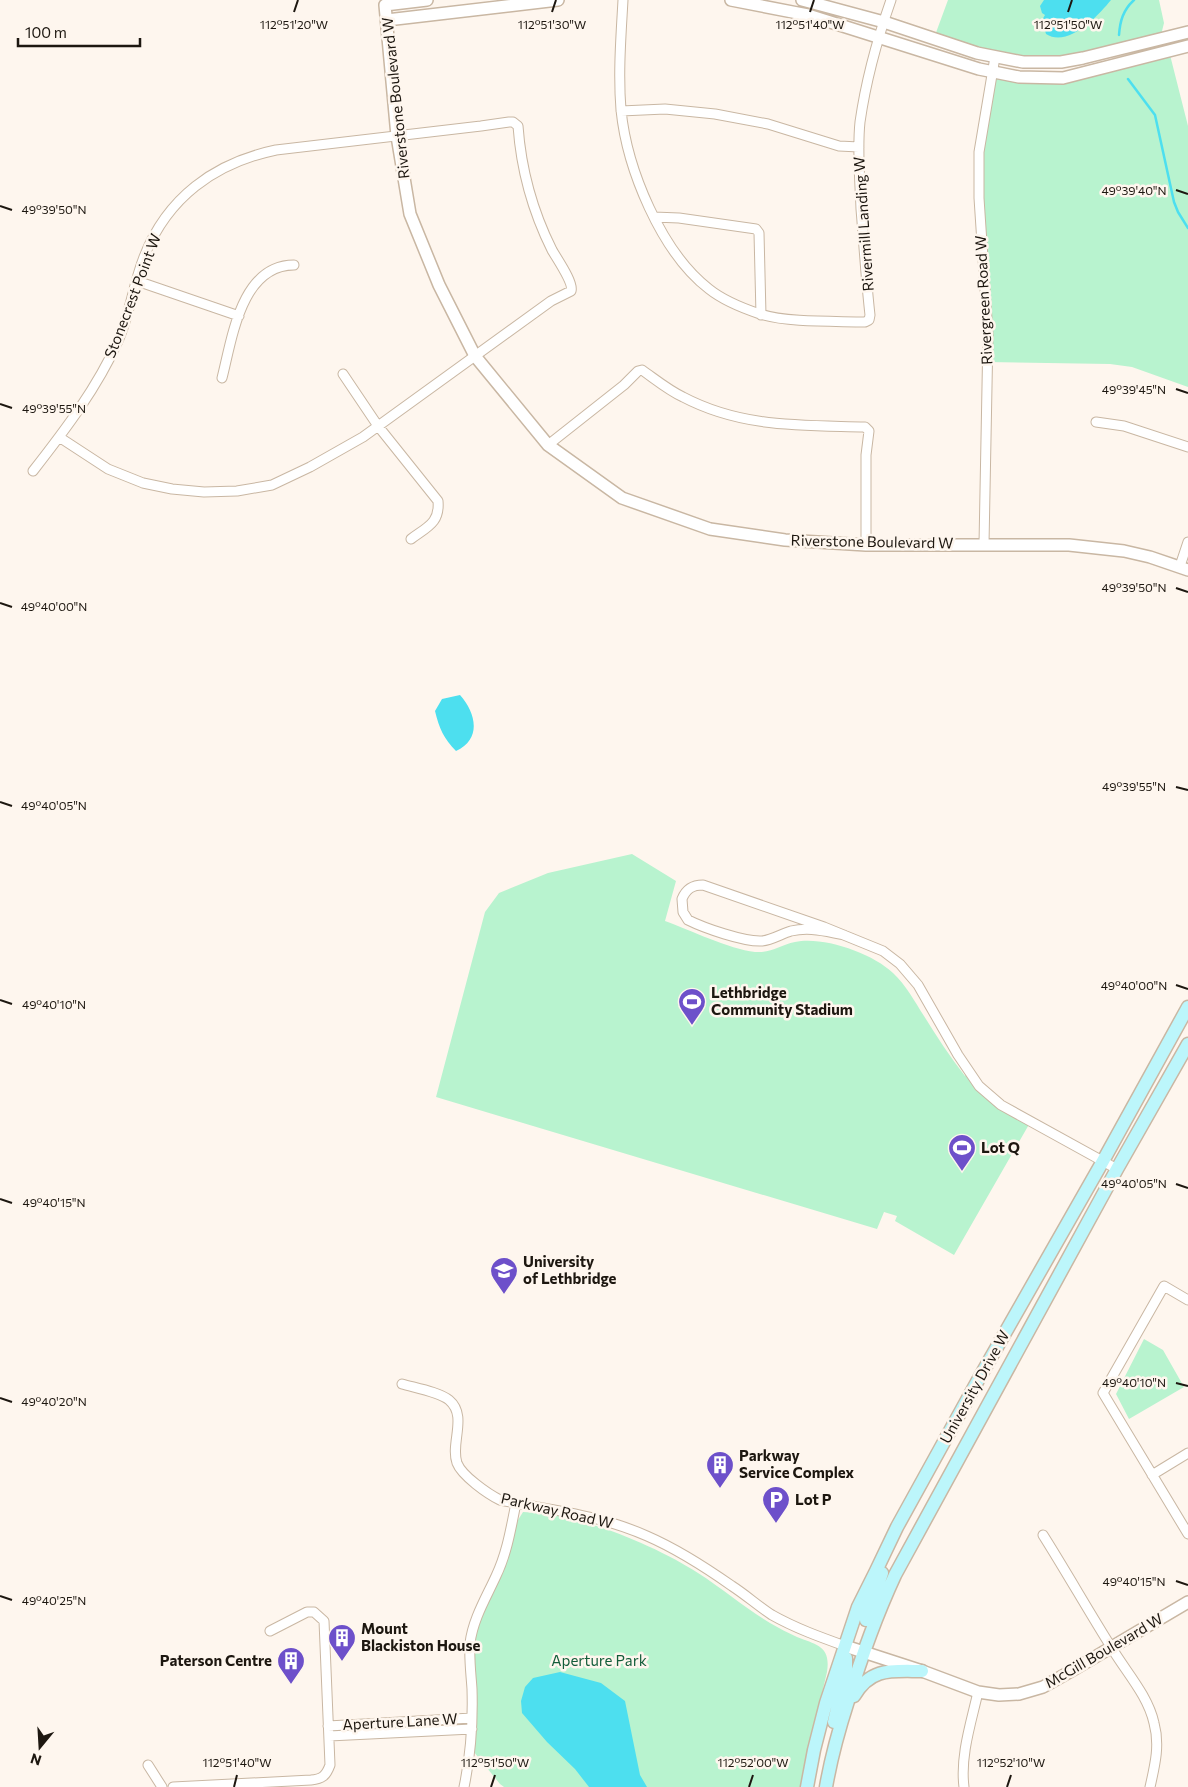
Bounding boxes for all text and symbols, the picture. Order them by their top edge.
scale bar [18,15,140,47]
street label: Riverstone Boulevard W [378,16,412,180]
text: 112°51'20"W [260,17,328,31]
text: 112°51'30"W [518,17,586,31]
text: 112°51'40"W [776,17,844,31]
text: 112°51'50"W [1034,17,1102,31]
text: 100 m [25,23,67,41]
street label: Rivermill Landing W [849,156,877,292]
text: 49°39'40"N [1101,183,1167,197]
text: 49°39'50"N [22,202,86,216]
street label: Stonecrest Point W [100,231,164,360]
street label: Rivergreen Road W [971,235,995,365]
text: 49°39'45"N [1102,382,1166,396]
text: 49°39'55"N [22,401,86,415]
street label: Riverstone Boulevard W [791,531,953,551]
text: 49°39'50"N [1102,580,1166,594]
text: 49°40'00"N [21,599,87,613]
text: 49°39'55"N [1102,779,1166,793]
text: 49°40'05"N [21,798,87,812]
text: 49°40'00"N [1101,978,1167,992]
place label: Lethbridge Community Stadium [711,983,853,1018]
sports icon: Lethbridge Community Stadium [677,987,707,1026]
text: 49°40'10"N [22,997,86,1011]
sports icon: Lot Q [947,1133,977,1172]
place label: Lot Q [981,1138,1020,1156]
text: 49°40'05"N [1101,1176,1167,1190]
text: 49°40'15"N [22,1195,86,1209]
place label: University of Lethbridge [523,1252,617,1287]
school or university icon: University of Lethbridge [489,1256,519,1295]
street label: University Drive W [936,1327,1013,1446]
text: 49°40'10"N [1102,1375,1166,1389]
text: 49°40'20"N [21,1394,87,1408]
place label: Parkway Service Complex [739,1446,855,1481]
building icon: Parkway Service Complex [705,1450,735,1489]
parking icon: Lot P [761,1485,791,1524]
street label: Parkway Road W [499,1488,615,1532]
place label: Lot P [795,1490,832,1508]
text: 49°40'15"N [1102,1574,1166,1588]
text: 49°40'25"N [22,1593,86,1607]
street label: McGill Boulevard W [1041,1609,1166,1691]
place label: Mount Blackiston House [361,1619,480,1654]
building icon: Mount Blackiston House [327,1623,357,1662]
building icon: Paterson Centre [276,1646,306,1685]
place label: Paterson Centre [160,1651,272,1669]
park label: Aperture Park [551,1651,647,1669]
street label: Aperture Lane W [342,1709,458,1733]
north arrow [15,1722,65,1772]
text: N [28,1750,43,1770]
text: 112°51'40"W [203,1755,271,1769]
text: 112°51'50"W [461,1755,529,1769]
text: 112°52'00"W [718,1755,789,1769]
text: 112°52'10"W [977,1755,1045,1769]

